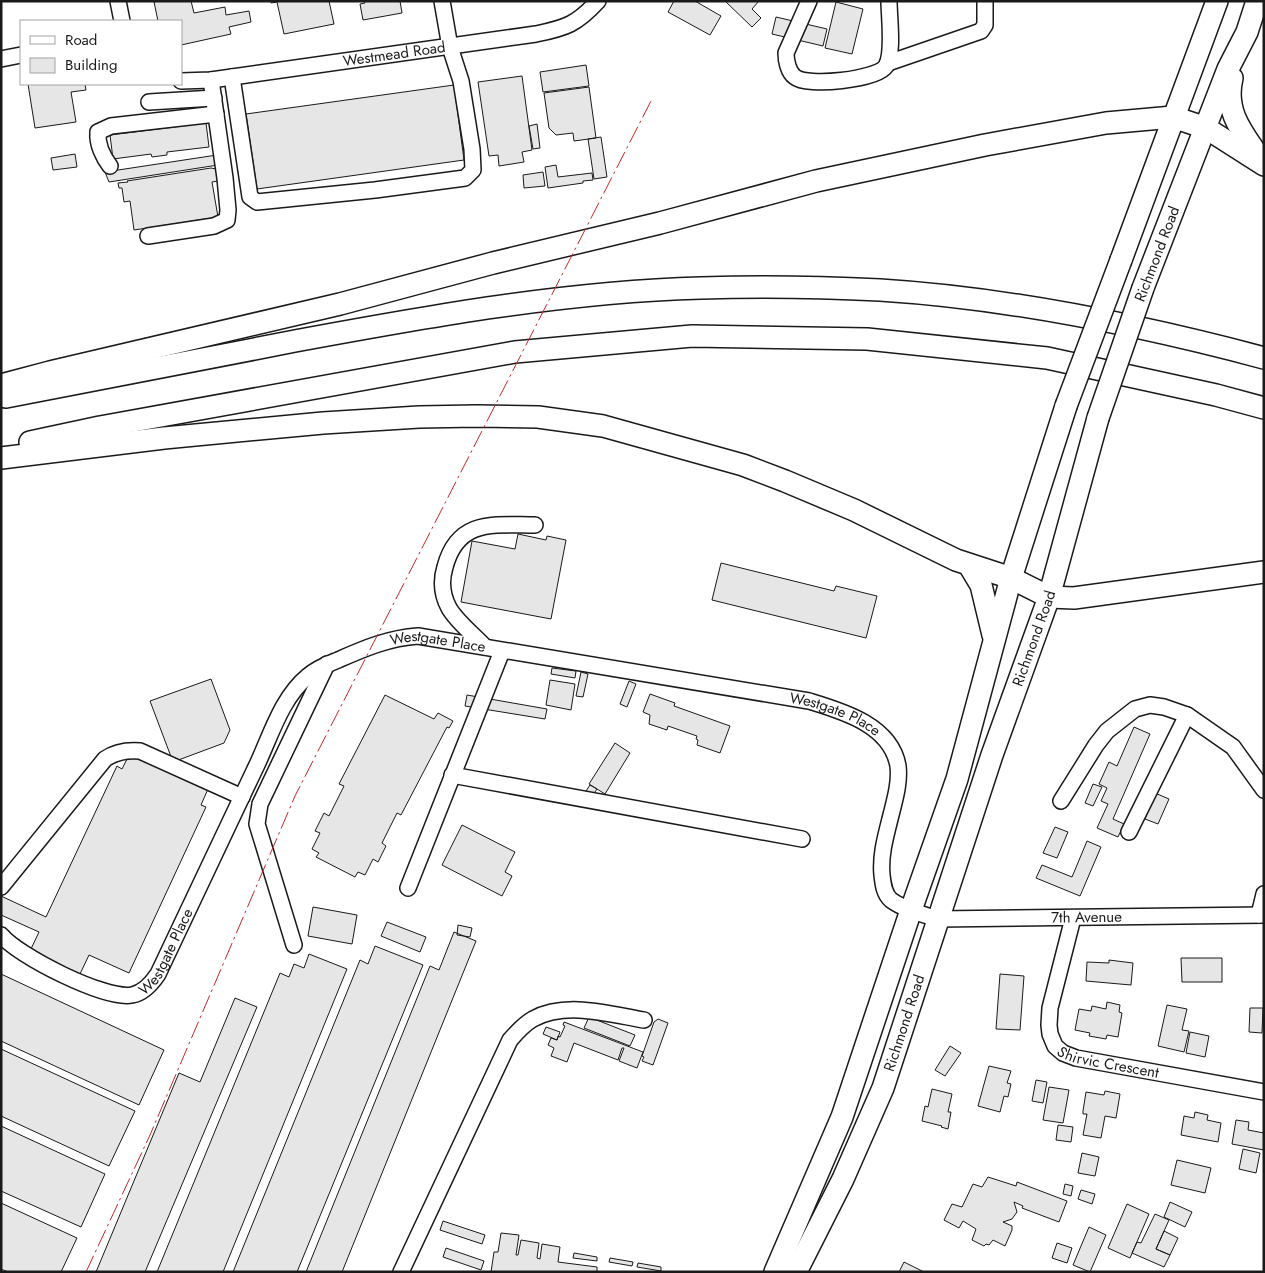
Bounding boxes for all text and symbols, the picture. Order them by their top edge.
legend [20,20,182,85]
text: Road [65,29,97,51]
street label: Westmead Road [342,36,447,72]
text: Building [65,54,117,76]
street label: Richmond Road [1129,203,1185,305]
street label: Richmond Road [1007,588,1061,689]
street label: Westgate Place [388,625,488,658]
street label: Westgate Place [788,687,886,741]
street label: Westgate Place [134,904,199,1001]
street label: 7th Avenue [1051,906,1122,929]
street label: Richmond Road [878,972,930,1074]
street label: Shirvic Crescent [1052,1041,1161,1084]

